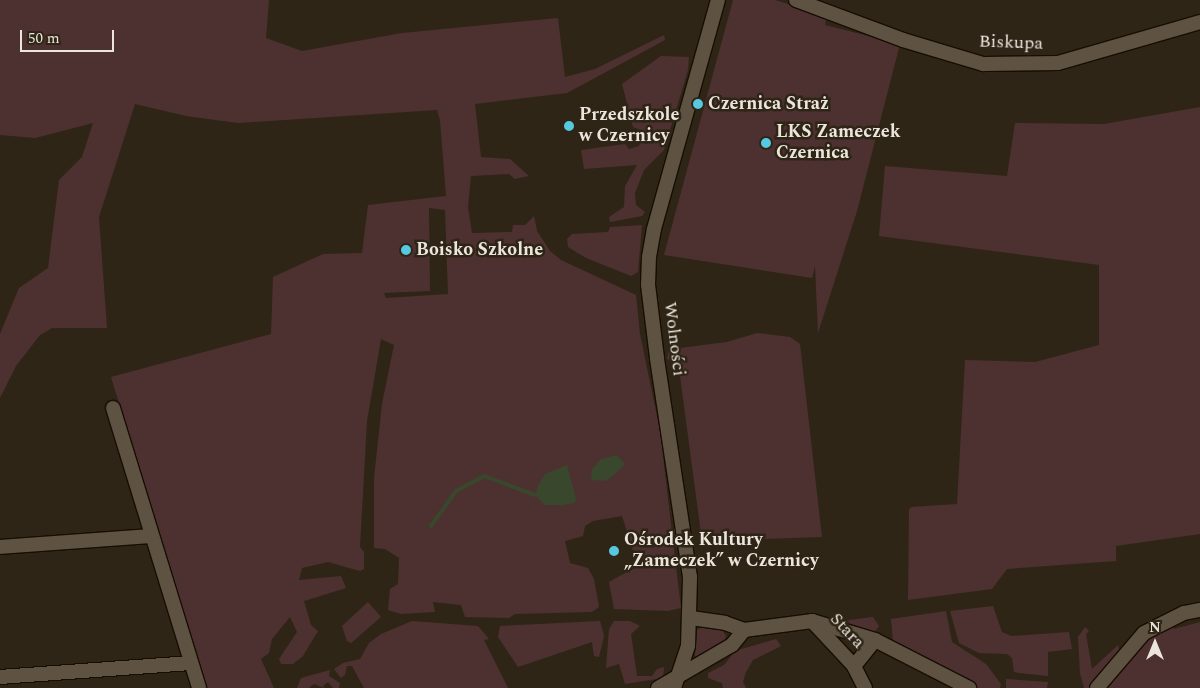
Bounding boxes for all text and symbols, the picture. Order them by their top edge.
scale bar [22,20,116,52]
text: 50 m [28,27,60,50]
street label: Biskupa [978,31,1044,55]
place label: Czernica Straż [708,93,829,115]
marker: Czernica Straż [692,98,704,110]
place label: Przedszkole w Czernicy [579,105,679,148]
marker: Przedszkole w Czernicy [563,120,575,132]
place label: LKS Zameczek Czernica [776,122,901,164]
marker: LKS Zameczek Czernica [760,137,772,149]
place label: Boisko Szkolne [416,239,543,261]
marker: Boisko Szkolne [400,244,412,256]
street label: Wolności [659,301,689,377]
place label: Ośrodek Kultury „Zameczek” w Czernicy [624,530,819,572]
marker: Ośrodek Kultury „Zameczek” w Czernicy [608,545,620,557]
street label: Stara [825,609,869,653]
text: N [1149,617,1161,638]
north arrow [1130,618,1180,668]

